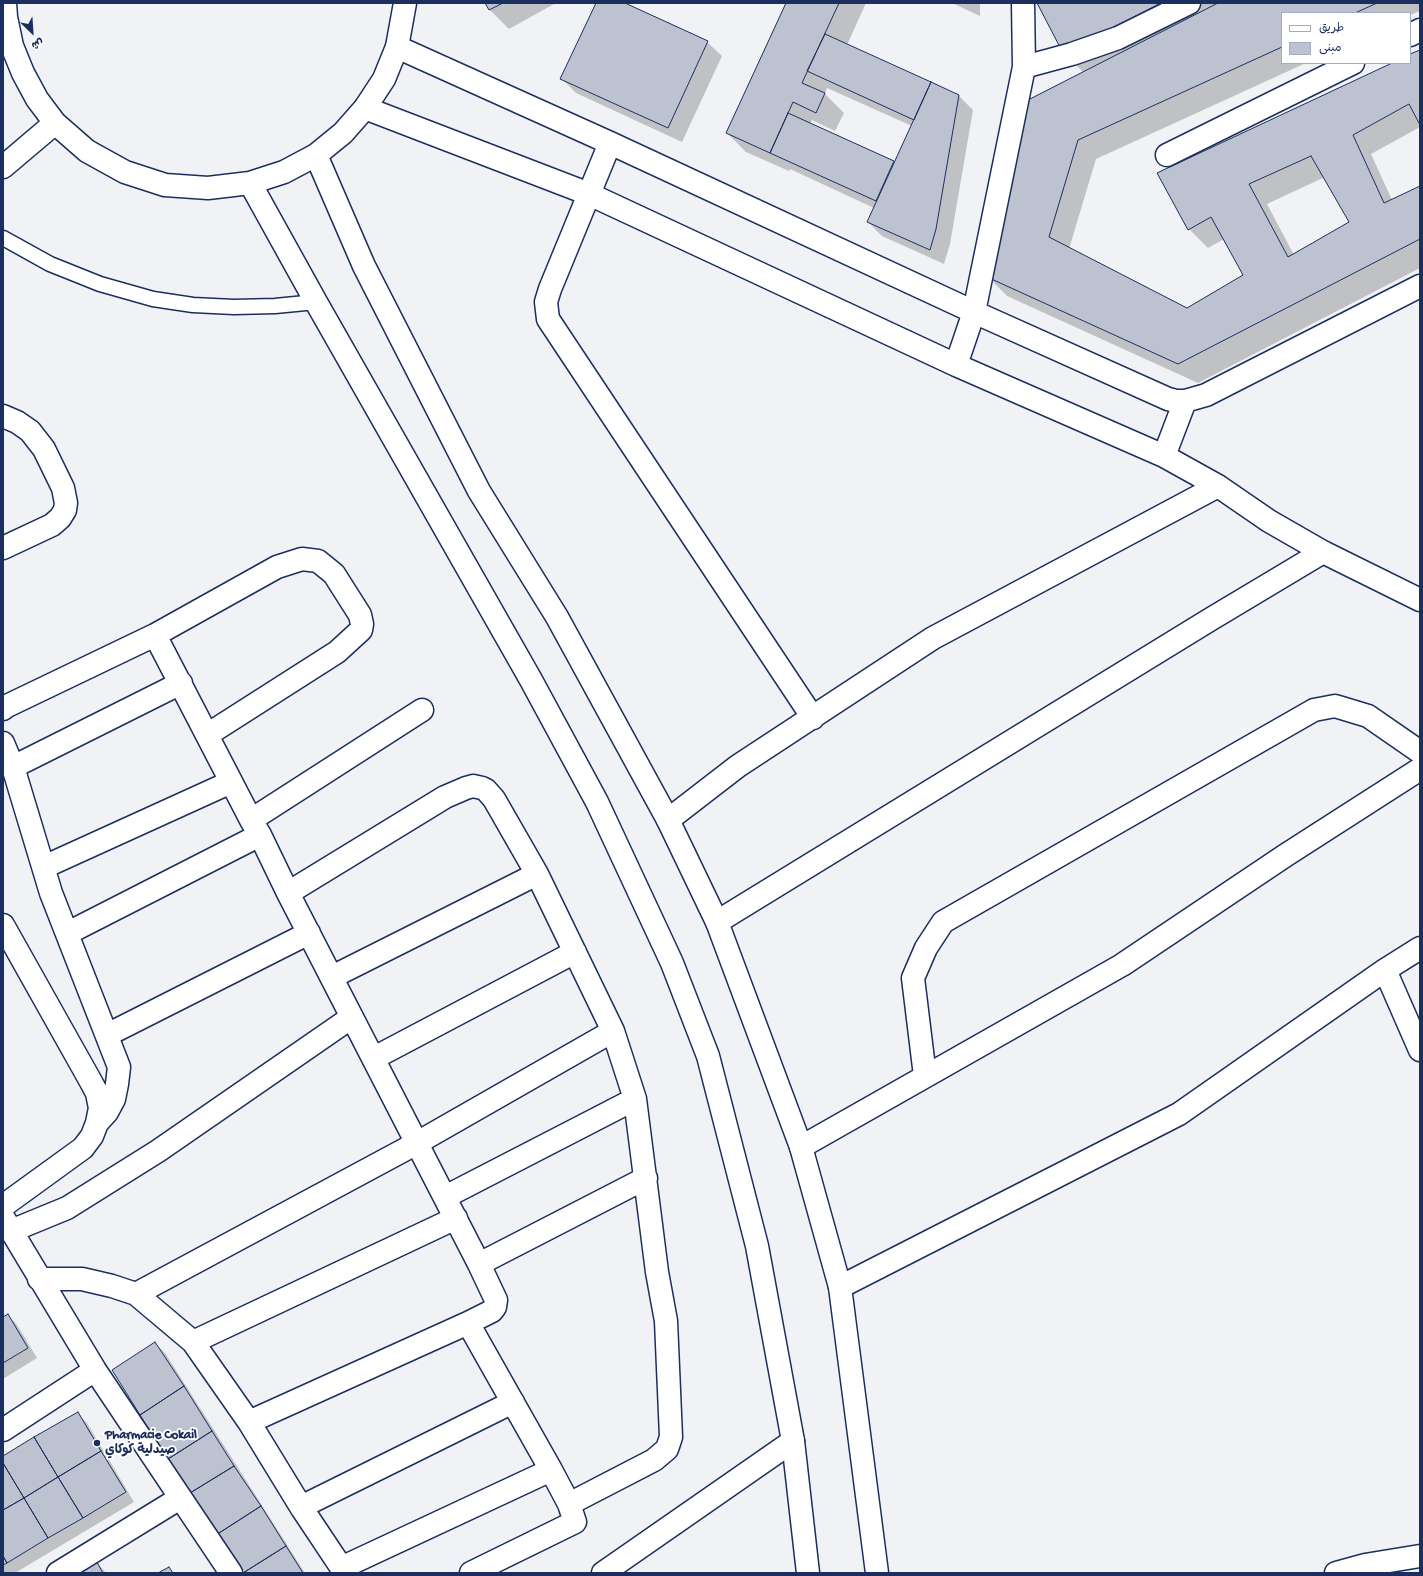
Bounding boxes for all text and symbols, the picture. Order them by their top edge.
north arrow [12,12,52,52]
legend [1281,12,1411,64]
text: طريق [1319,22,1344,36]
text: ش [29,35,45,51]
text: مبنى [1319,42,1342,56]
place label: Pharmacie Cokail صيدلية كوكاي [105,1428,197,1459]
marker: Pharmacie Cokail صيدلية كوكاي [92,1438,102,1448]

